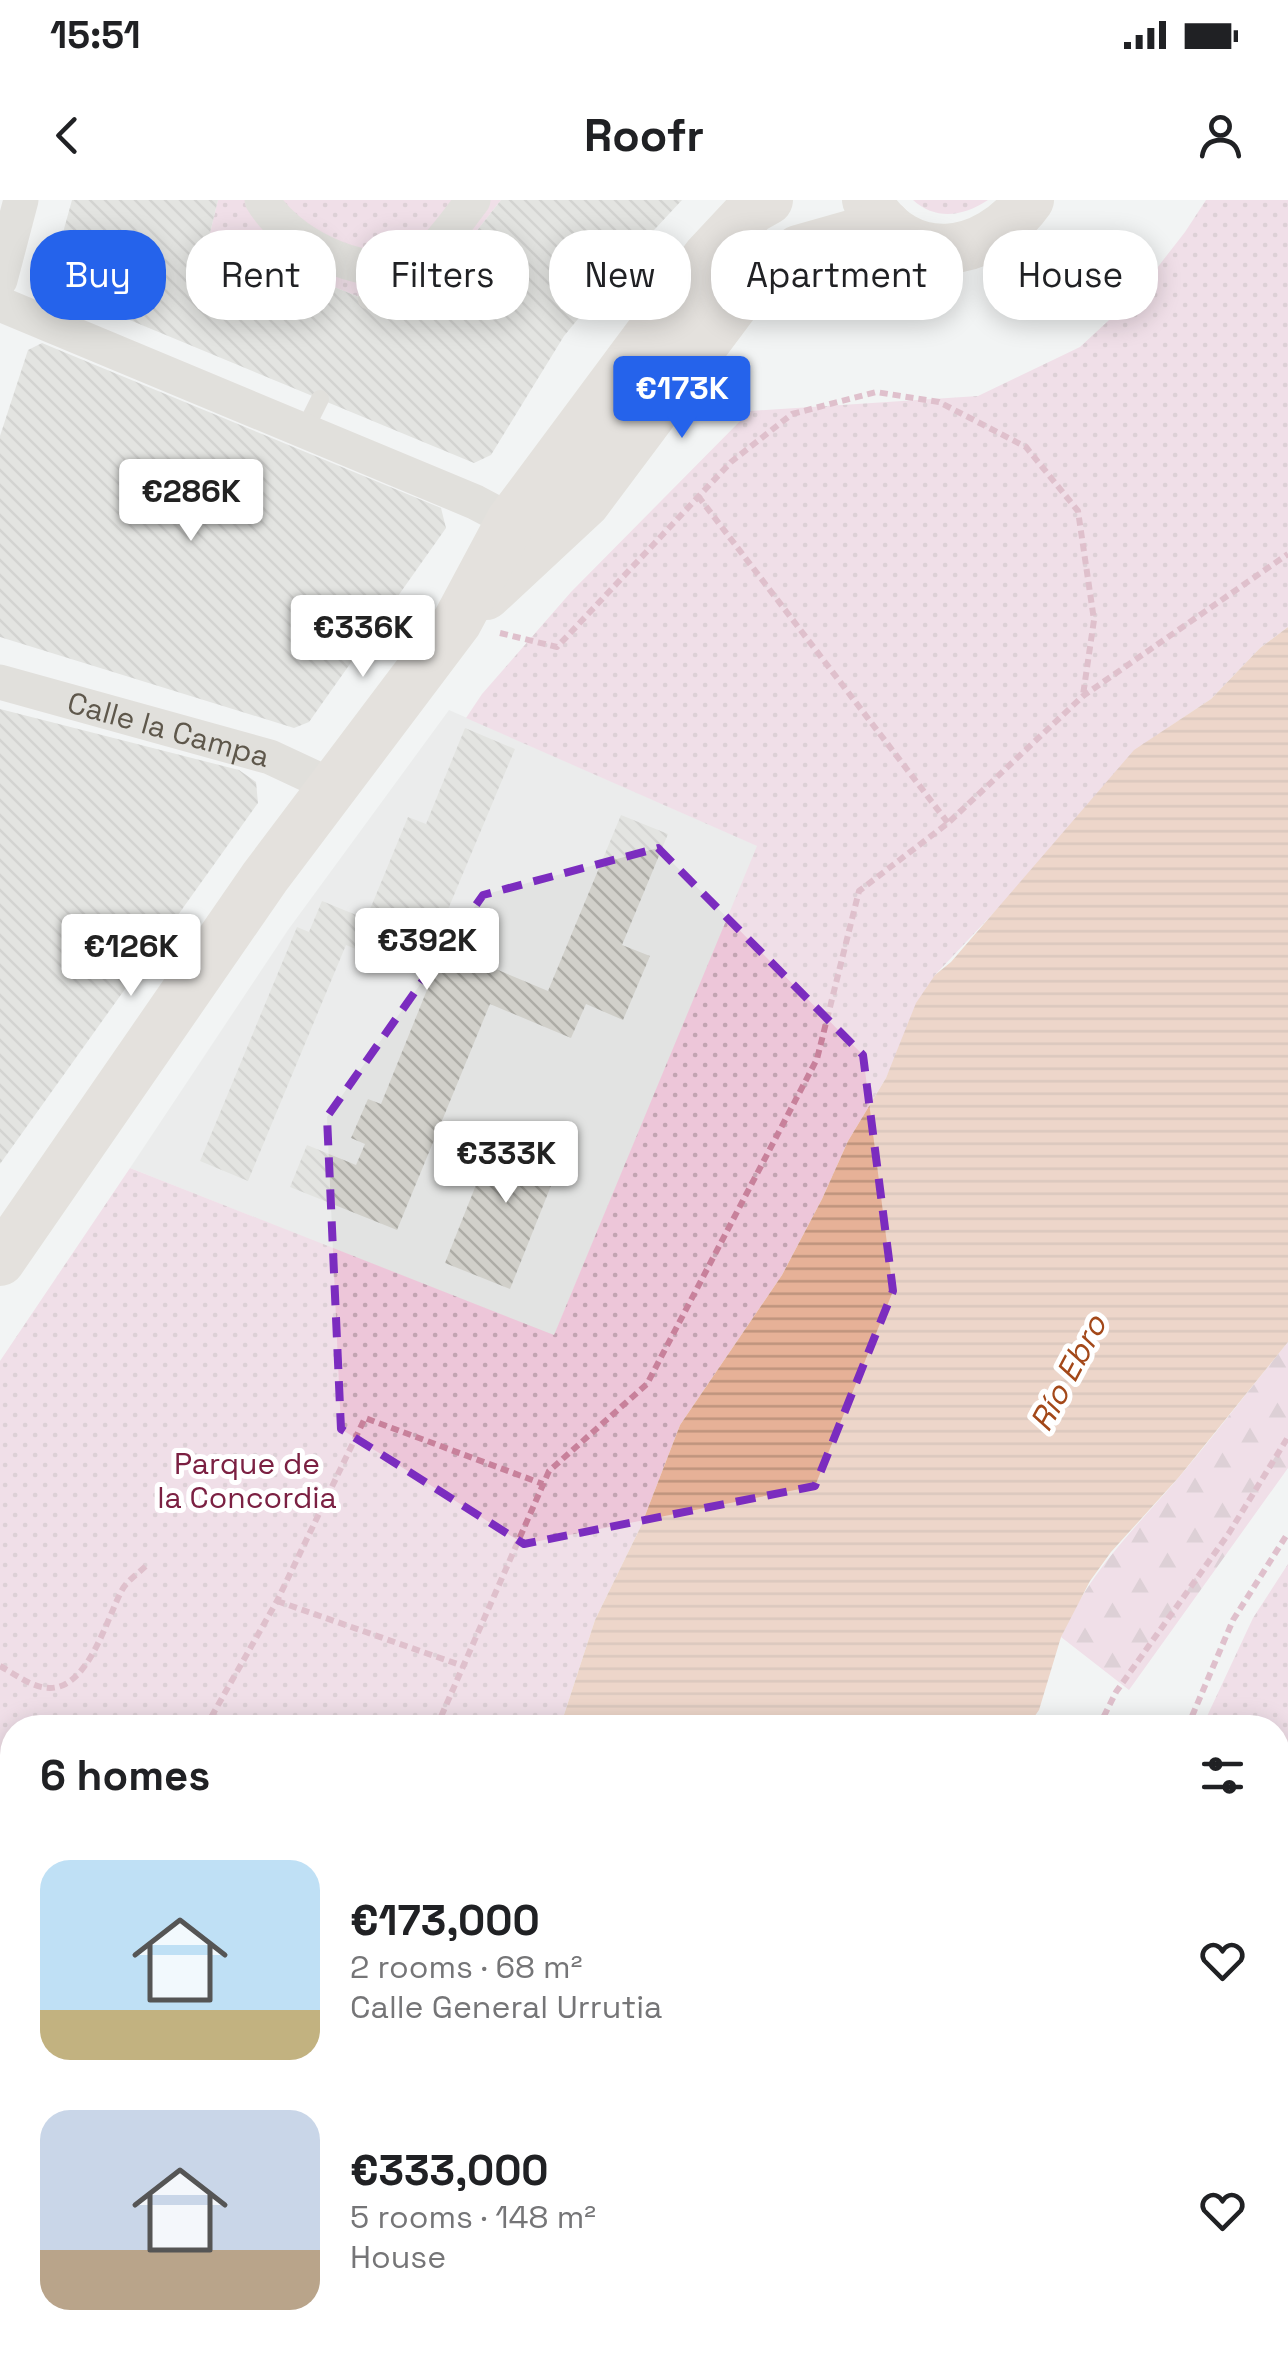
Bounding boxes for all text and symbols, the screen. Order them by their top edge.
text: 15:51 [50,11,141,59]
text: Roofr [584,107,704,164]
icon: back [40,108,95,163]
icon: person [1193,108,1248,163]
chip: Buy [30,230,166,320]
chip: Rent [186,230,336,320]
chip: Filters [356,230,529,320]
chip: New [549,230,691,320]
chip: Apartment [711,230,963,320]
chip: House [983,230,1158,320]
pin: €173K [612,356,752,441]
text: €173K [635,368,729,408]
pin: €286K [121,459,261,544]
text: €286K [141,471,241,511]
pin: €336K [293,595,433,680]
text: €336K [313,607,413,647]
street label: Calle la Campa [63,682,274,775]
pin: €392K [357,908,497,993]
pin: €126K [61,914,201,999]
text: €392K [377,920,477,960]
text: €126K [84,926,178,966]
pin: €333K [436,1121,576,1206]
text: €333K [456,1133,556,1173]
water label: Río Ebro [1021,1307,1116,1438]
park label: Parque de la Concordia [157,1444,337,1517]
icon: filters [1195,1748,1250,1803]
text: 6 homes [40,1749,210,1802]
text: €173,000 [350,1894,540,1947]
icon: home [120,1900,240,2020]
icon: heart [1195,1933,1250,1988]
text: 2 rooms · 68 m² [350,1947,582,1987]
text: Calle General Urrutia [350,1987,662,2027]
text: €333,000 [350,2144,549,2197]
icon: home [120,2150,240,2270]
icon: heart [1195,2183,1250,2238]
text: 5 rooms · 148 m² [350,2197,596,2237]
text: House [350,2237,446,2277]

